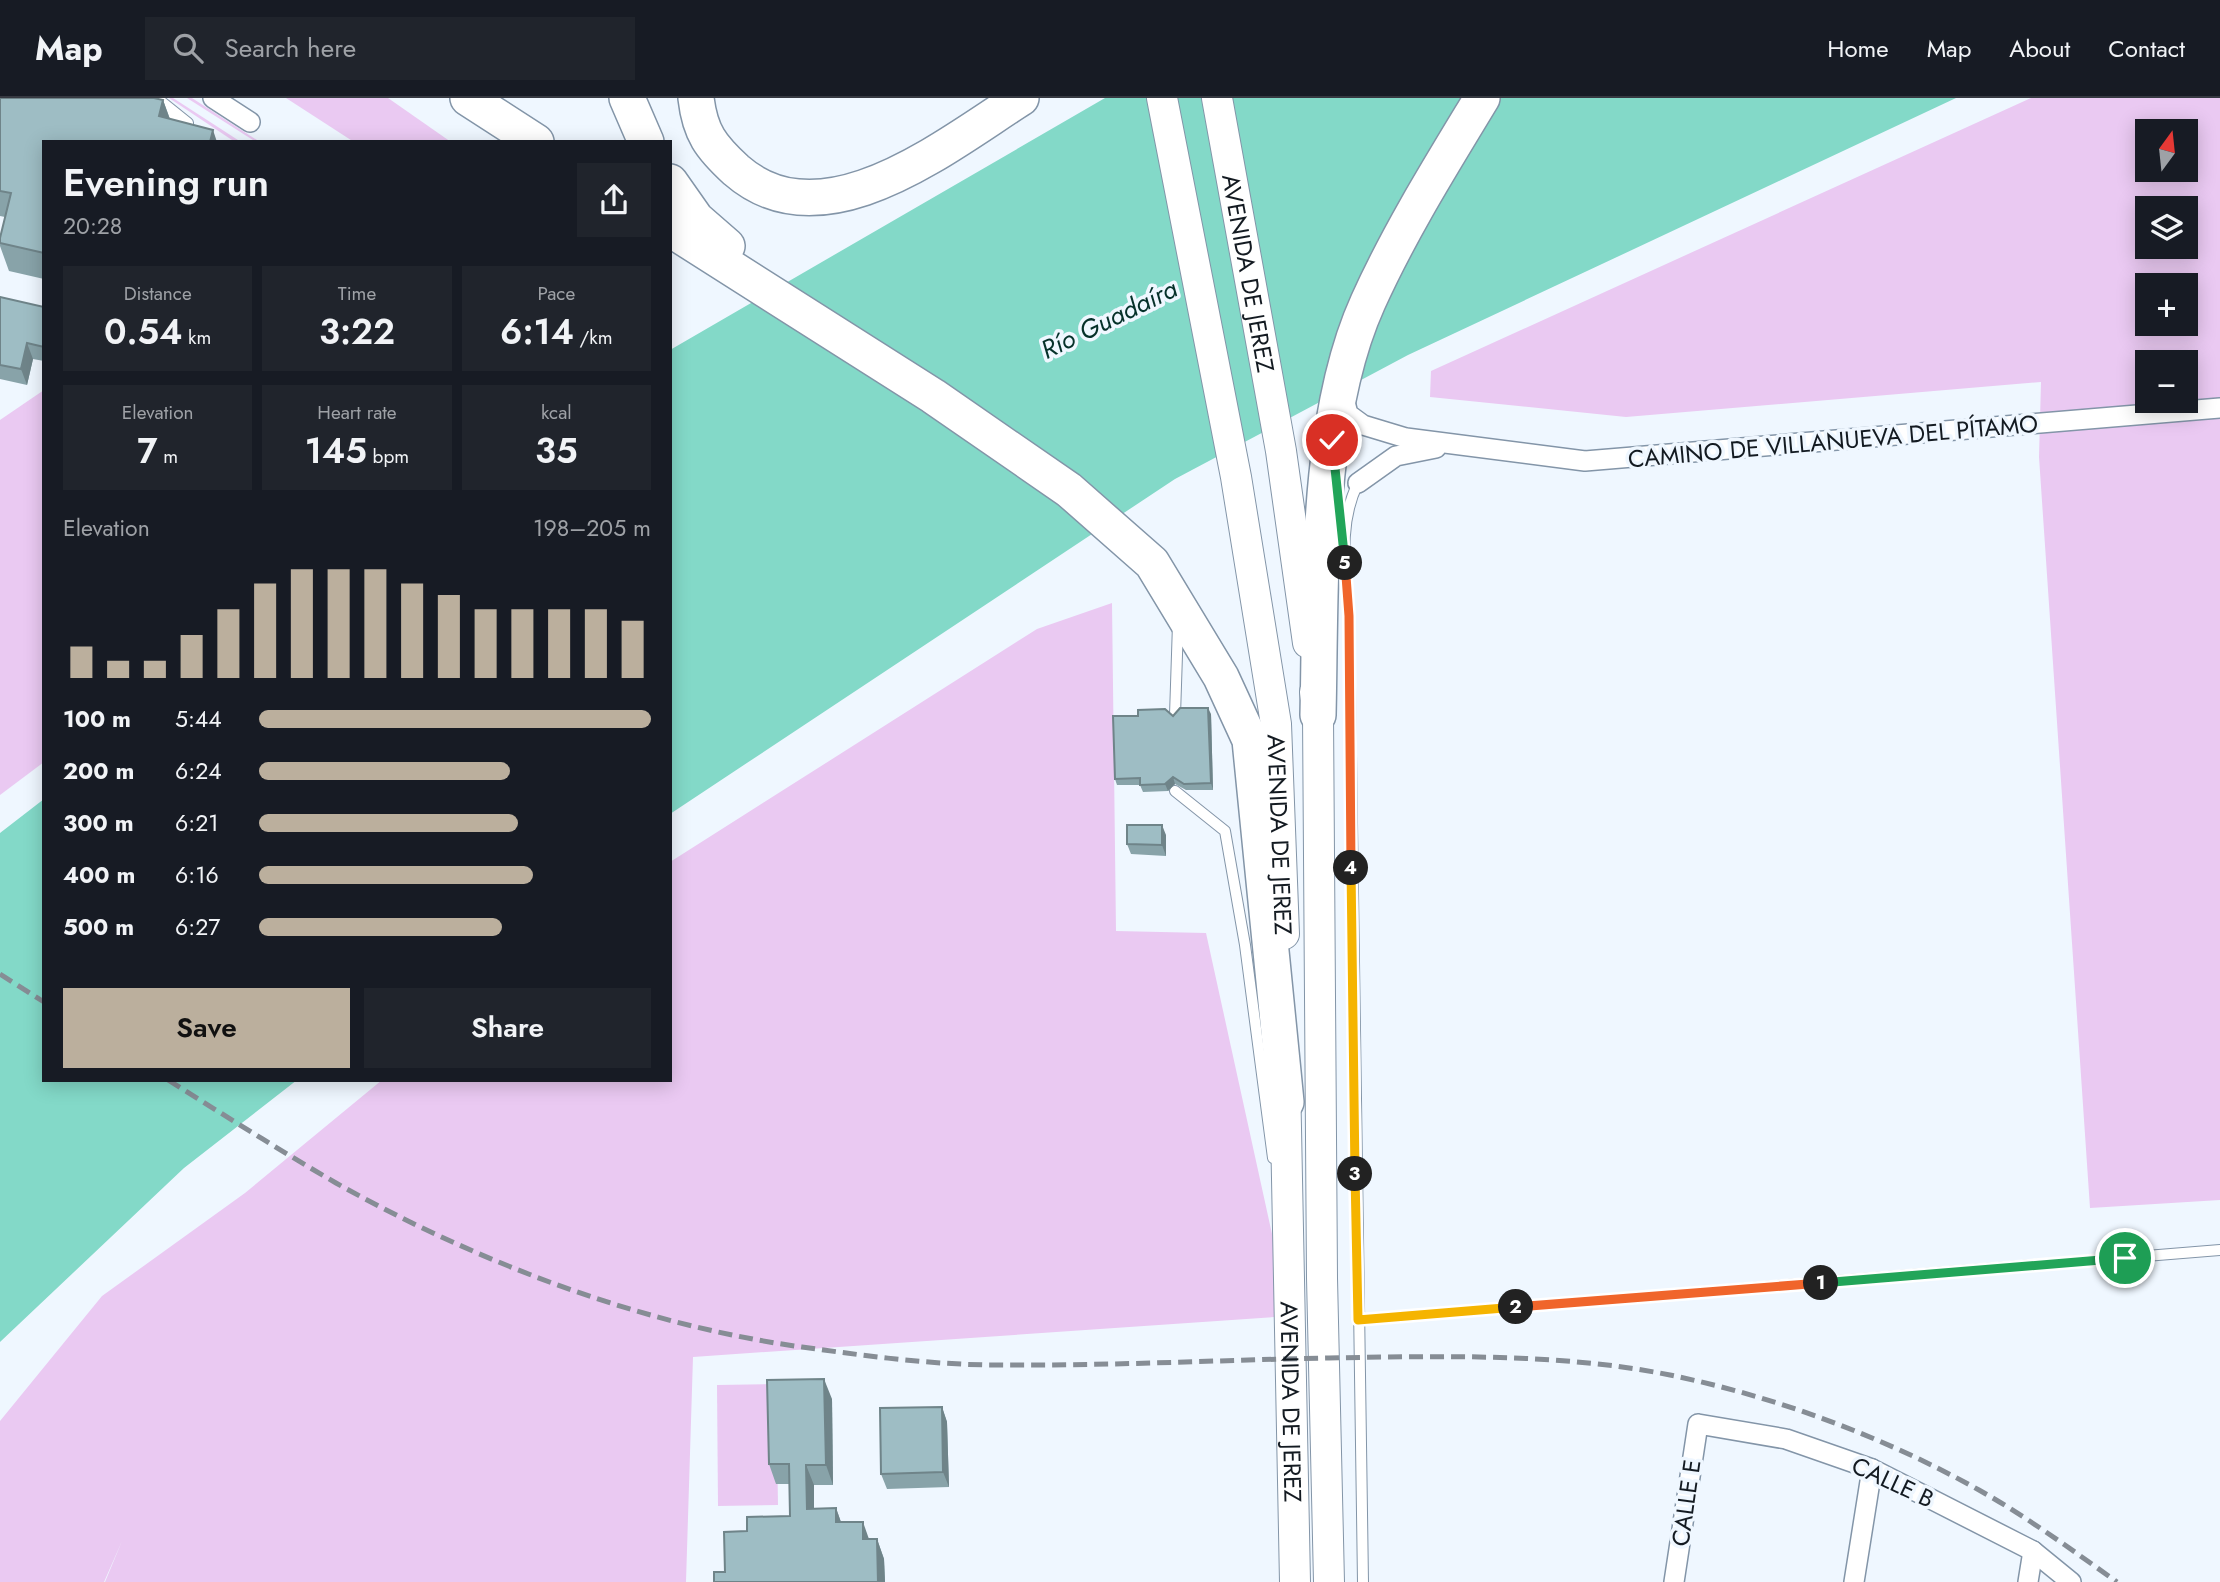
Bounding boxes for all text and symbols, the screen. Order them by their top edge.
search box [145,17,635,80]
text: Map [35,25,103,72]
icon: search [169,29,207,67]
text: Search here [225,29,356,67]
text: Home [1827,31,1889,66]
text: Map [1927,31,1971,66]
text: About [2009,31,2070,66]
text: Contact [2108,31,2185,66]
north arrow [2135,119,2198,182]
map controls [2135,119,2198,413]
text: Evening run [63,155,269,210]
button: share [577,163,651,237]
street label: AVENIDA DE JEREZ [1214,171,1284,375]
button: layers [2135,196,2198,259]
text: 20:28 [63,209,122,243]
water label: Río Guadaíra [1034,269,1184,368]
button: + [2135,273,2198,336]
text: Distance [124,280,192,307]
text: Time [338,280,376,307]
text: Pace [537,280,575,307]
text: 0.54 [104,307,182,357]
text: 3:22 [319,307,395,357]
text: 6:14 [500,307,574,357]
text: km [182,324,211,351]
text: /km [574,324,613,351]
button: − [2135,350,2198,413]
text: Elevation [122,399,194,426]
text: Heart rate [317,399,397,426]
text: kcal [541,399,572,426]
street label: CAMINO DE VILLANUEVA DEL PÍTAMO [1627,406,2039,476]
pin [1302,410,1362,470]
icon: check [1313,421,1351,459]
text: 7 [137,426,158,476]
text: 145 [305,426,367,476]
text: 35 [535,426,578,476]
text: m [158,443,178,470]
text: bpm [367,443,409,470]
text: Elevation [63,511,150,545]
text: 198–205 m [533,511,651,545]
pin: 5 [1328,546,1362,580]
text: 5 [1338,549,1351,576]
text: 100 m [63,702,131,736]
text: 5:44 [175,702,222,736]
street label: AVENIDA DE JEREZ [1259,733,1302,936]
text: 200 m [63,754,134,788]
text: 6:24 [175,754,222,788]
text: 300 m [63,806,134,840]
text: 6:21 [175,806,219,840]
pin: 4 [1334,850,1368,886]
text: 4 [1344,854,1357,881]
text: 400 m [63,858,135,892]
text: 6:16 [175,858,219,892]
text: 500 m [63,910,134,944]
text: 6:27 [175,910,220,944]
button: Save [63,988,350,1068]
button: Share [364,988,651,1068]
pin: 3 [1338,1156,1372,1192]
text: 3 [1349,1160,1360,1187]
pin [2095,1228,2155,1288]
icon: arrive [2106,1239,2144,1277]
pin: 1 [1804,1266,1839,1300]
text: 1 [1816,1269,1825,1296]
pin: 2 [1498,1290,1534,1324]
text: 2 [1509,1293,1522,1320]
street label: AVENIDA DE JEREZ [1272,1301,1311,1503]
street label: CALLE B [1846,1448,1940,1516]
street label: CALLE E [1663,1457,1709,1549]

